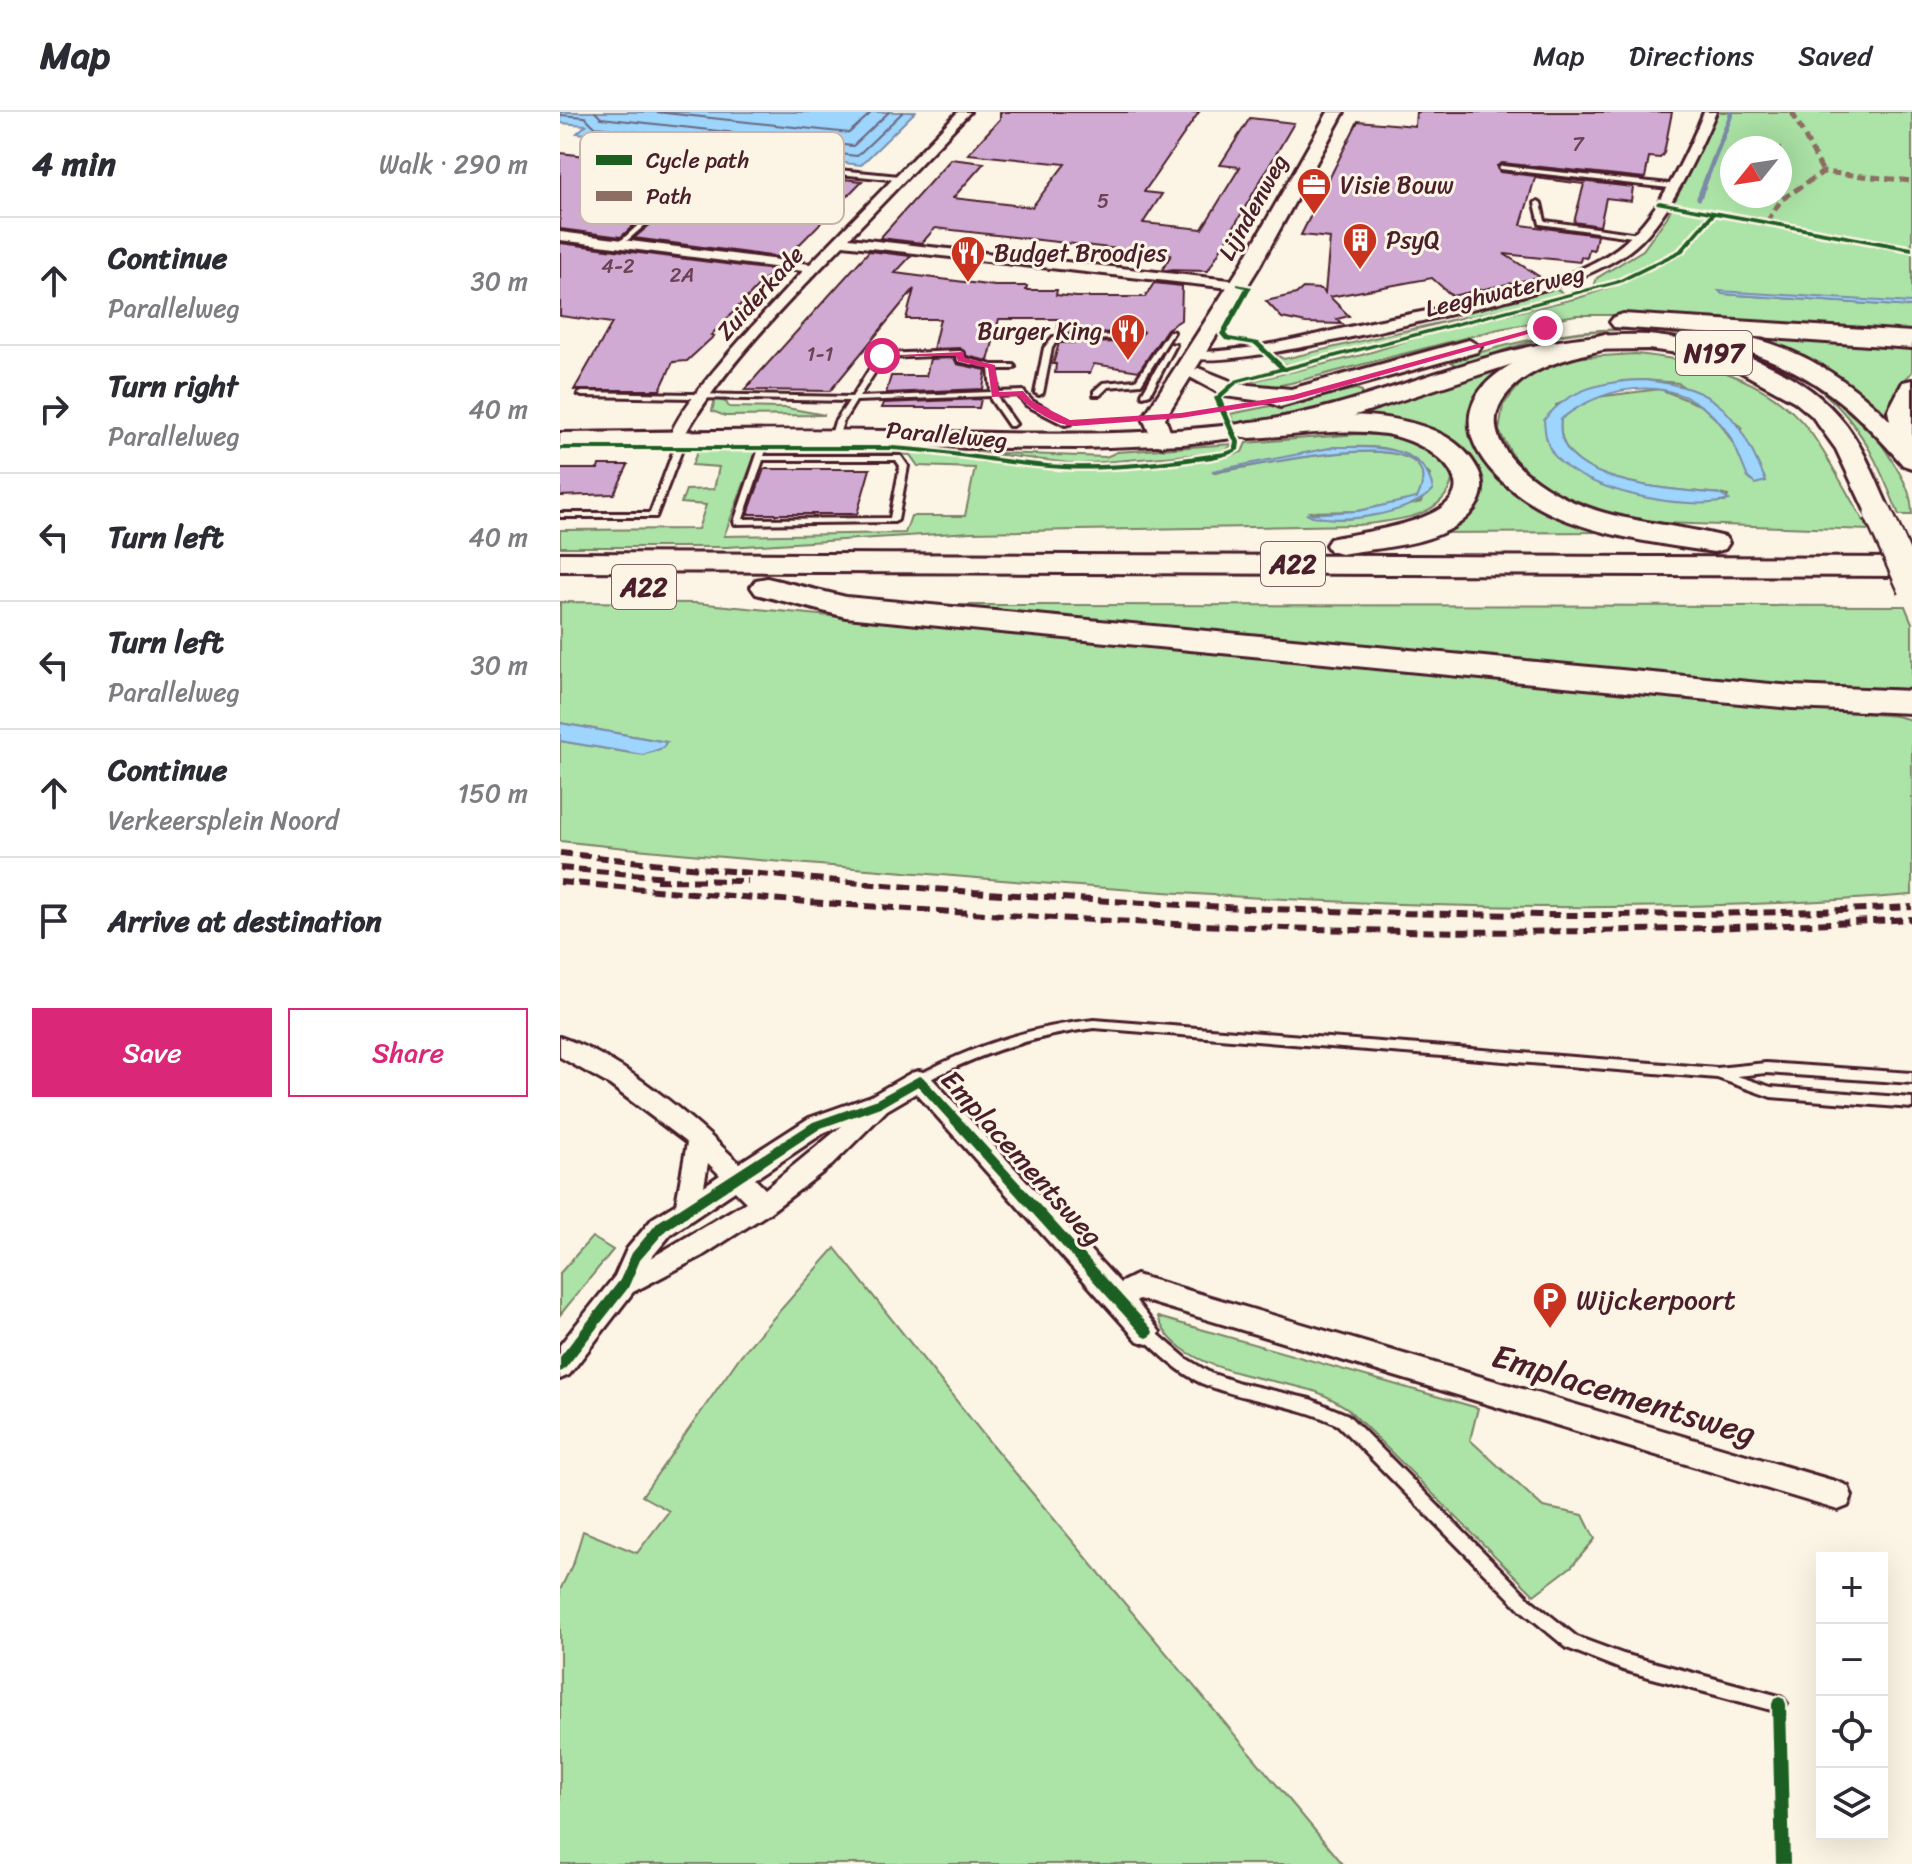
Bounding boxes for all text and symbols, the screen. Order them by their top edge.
text: Map [40,22,110,89]
text: Map [1533,31,1585,80]
text: Directions [1629,31,1754,80]
text: Saved [1798,31,1872,80]
house number: 7 [1572,127,1585,162]
legend [580,132,844,224]
text: 4 min [32,134,116,194]
north arrow [1720,136,1792,208]
text: Walk · 290 m [379,141,528,187]
text: Cycle path [646,141,749,180]
street label: Lijndenweg [1206,146,1300,268]
place label: Visie Bouw [1340,164,1454,206]
office icon: Visie Bouw [1295,166,1333,216]
text: Path [646,177,692,216]
house number: 5 [1097,184,1109,219]
place label: PsyQ [1386,219,1440,261]
building icon: PsyQ [1341,221,1379,271]
text: Continue [108,231,227,285]
place label: Budget Broodjes [994,232,1168,274]
restaurant icon: Budget Broodjes [949,234,987,284]
street label: Zuiderkade [705,236,815,350]
house number: 4-2 [601,249,635,284]
street label: Leeghwaterweg [1421,252,1589,330]
text: 30 m [471,258,528,304]
house number: 2A [670,258,694,293]
icon: ahead [32,259,76,303]
text: Parallelweg [108,285,240,331]
place label: Burger King [977,310,1102,352]
route end [1527,310,1563,346]
restaurant icon: Burger King [1109,312,1147,362]
road number: N197 [1676,331,1752,375]
house number: 1-1 [807,337,833,372]
route start [864,338,900,374]
text: Turn right [108,359,238,413]
text: 40 m [469,386,528,432]
icon: right [32,387,76,431]
street label: Parallelweg [885,409,1009,461]
text: Parallelweg [108,413,240,459]
text: Turn left [108,510,224,564]
text: 40 m [469,514,528,560]
icon: left [32,515,76,559]
road number: A22 [1261,542,1325,586]
road number: A22 [612,565,676,609]
text: Turn left [108,615,224,669]
text: 30 m [471,642,528,688]
icon: left [32,643,76,687]
text: Parallelweg [108,669,240,715]
text: Continue [108,743,227,797]
text: 150 m [458,770,528,816]
icon: ahead [32,771,76,815]
text: Verkeersplein Noord [108,797,339,843]
text: Arrive at destination [108,894,382,948]
icon: arrive [32,899,76,943]
button: Save [32,1008,272,1097]
button: Share [288,1008,528,1097]
street label: Emplacementsweg [928,1058,1116,1258]
place label: Wijckerpoort [1576,1275,1736,1324]
parking icon: Wijckerpoort [1531,1280,1569,1330]
street label: Emplacementsweg [1484,1326,1764,1464]
map controls [1816,1552,1888,1840]
button: + [1816,1552,1888,1624]
button: − [1816,1624,1888,1696]
button: locate [1816,1696,1888,1768]
button: layers [1816,1768,1888,1840]

